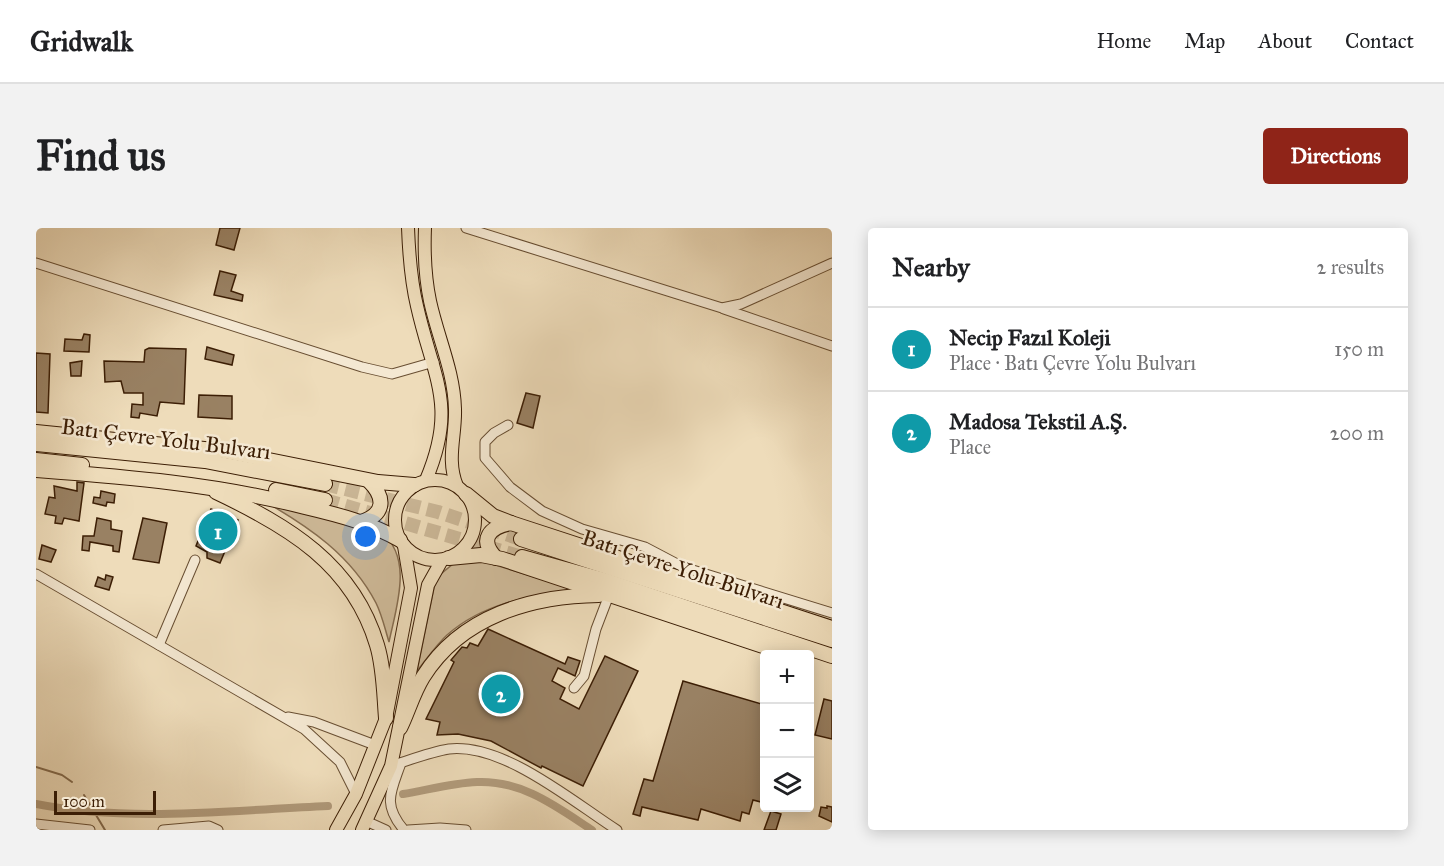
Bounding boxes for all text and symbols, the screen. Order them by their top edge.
text: Gridwalk [30,24,133,59]
text: Home [1096,28,1151,54]
text: Map [1184,28,1225,54]
text: About [1258,28,1312,54]
text: Contact [1345,28,1414,54]
button: Directions [1263,128,1408,184]
text: Find us [36,130,166,182]
text: Nearby [892,251,970,283]
text: 2 results [1316,255,1384,279]
text: Necip Fazıl Koleji [949,324,1111,351]
text: 1 [908,337,915,361]
text: 150 m [1334,337,1384,361]
text: Place · Batı Çevre Yolu Bulvarı [949,351,1196,375]
text: Madosa Tekstil A.Ş. [949,408,1127,435]
street label: Batı Çevre Yolu Bulvarı [60,413,272,465]
text: 2 [907,421,916,445]
text: 200 m [1330,421,1384,445]
text: Place [949,435,991,459]
pin: 1 [198,508,237,554]
your location [351,522,380,551]
street label: Batı Çevre Yolu Bulvarı [578,524,788,614]
map controls [760,650,814,812]
button: + [760,650,814,704]
pin: 2 [482,672,520,716]
button: − [760,704,814,758]
button: layers [760,758,814,812]
scale bar [54,788,156,816]
text: 100 m [63,792,105,811]

